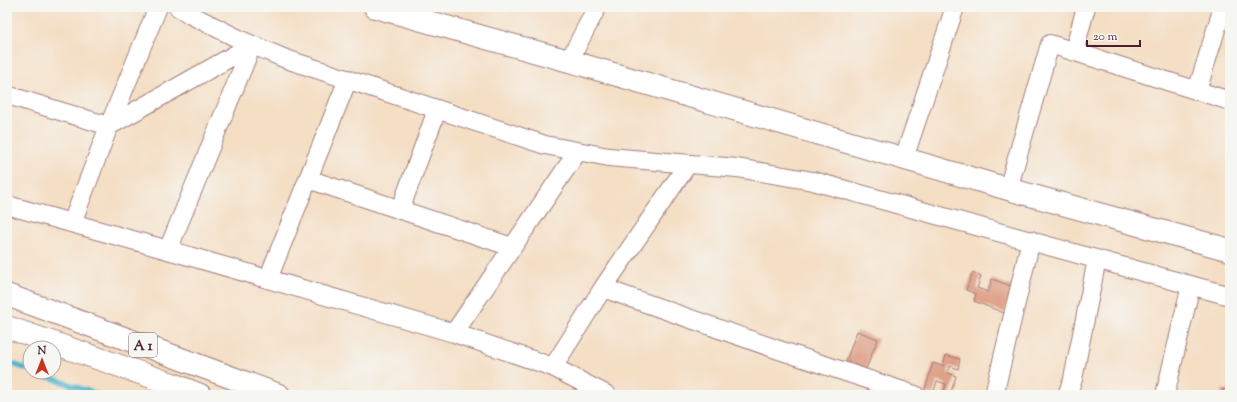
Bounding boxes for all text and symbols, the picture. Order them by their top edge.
scale bar [1087,22,1140,48]
text: 20 m [1093,28,1118,46]
road number: A 1 [129,333,157,357]
north arrow [22,340,62,380]
text: N [37,343,47,359]

